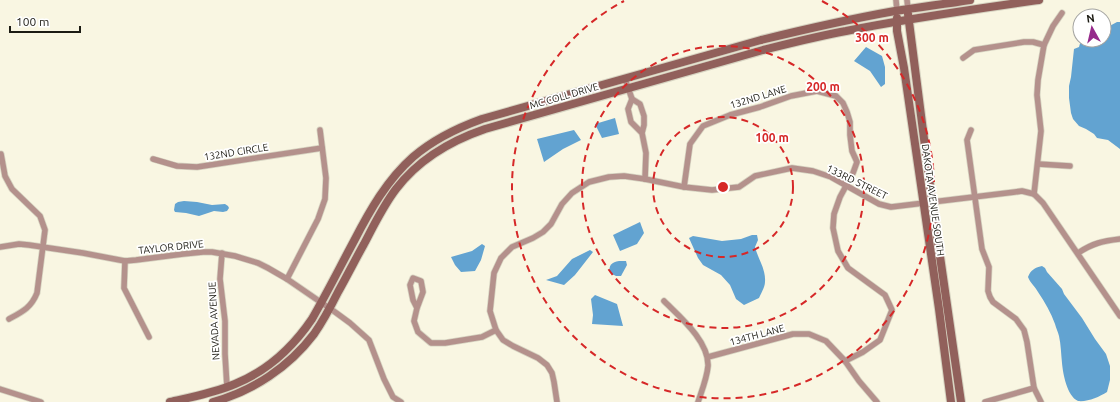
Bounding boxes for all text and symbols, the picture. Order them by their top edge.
scale bar [10,8,80,34]
north arrow [1072,8,1112,48]
text: N [1086,12,1096,25]
text: 100 m [16,15,49,28]
text: 300 m [855,31,889,44]
text: 200 m [806,80,840,93]
street label: MC COLL DRIVE [528,81,600,111]
street label: 132ND LANE [729,83,788,111]
text: 100 m [755,131,789,144]
street label: 132ND CIRCLE [203,141,269,163]
street label: DAKOTA AVENUE SOUTH [920,143,946,257]
street label: 133RD STREET [825,163,890,202]
centre of rings [716,180,730,194]
street label: TAYLOR DRIVE [138,238,205,256]
street label: NEVADA AVENUE [206,281,222,360]
street label: 134TH LANE [728,322,786,348]

